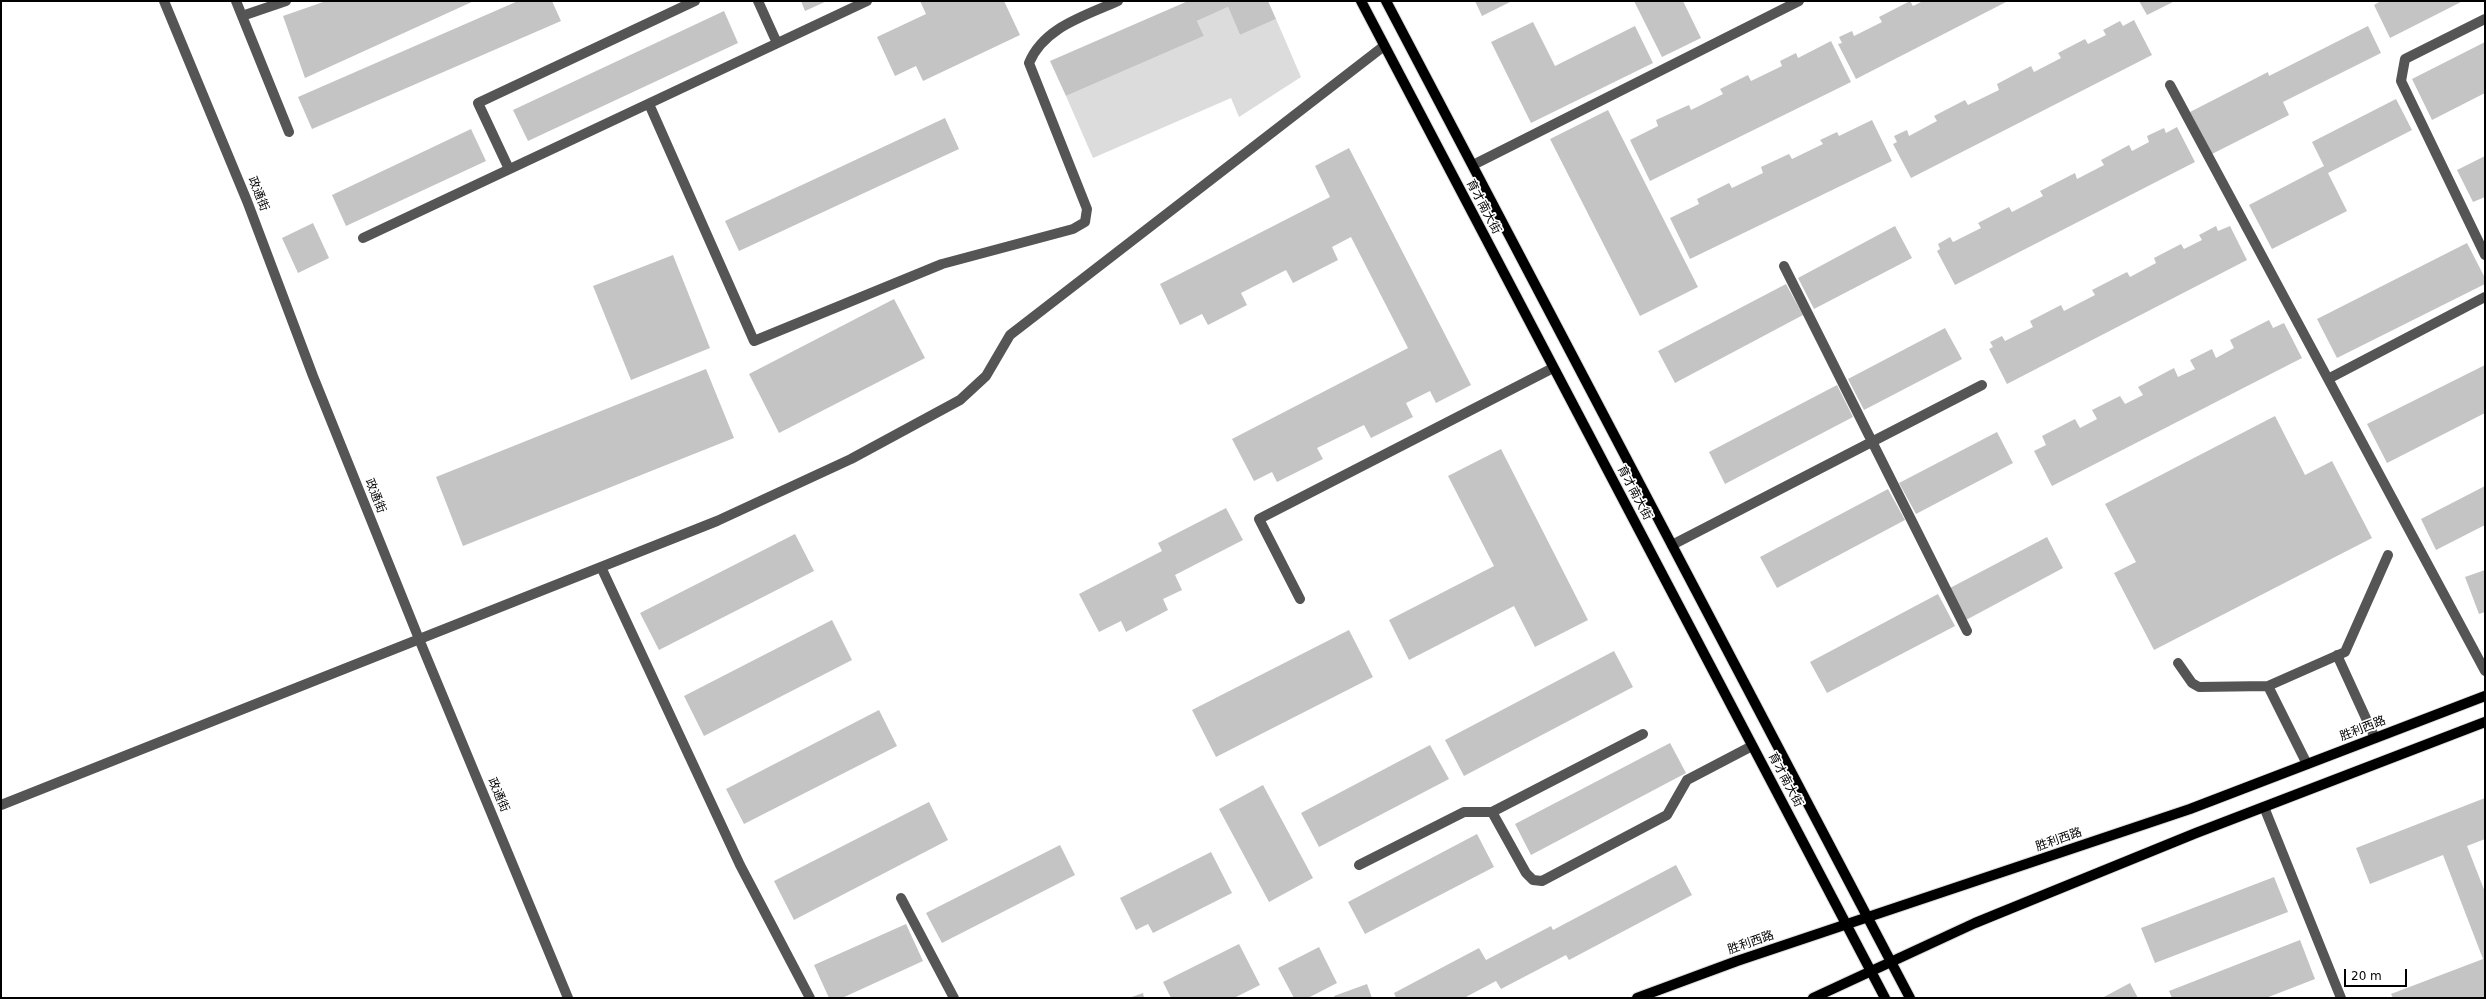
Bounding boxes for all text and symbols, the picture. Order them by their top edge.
street label: 政通街 [245,175,271,213]
street label: 育才南大街 [1463,177,1503,237]
street label: 育才南大街 [1614,463,1654,523]
street label: 政通街 [362,477,388,515]
street label: 胜利西路 [2338,714,2388,744]
street label: 育才南大街 [1765,750,1805,810]
street label: 政通街 [484,776,512,814]
street label: 胜利西路 [2034,825,2084,855]
street label: 胜利西路 [1726,928,1776,958]
scale bar [2346,961,2409,987]
text: 20 m [2351,969,2382,983]

